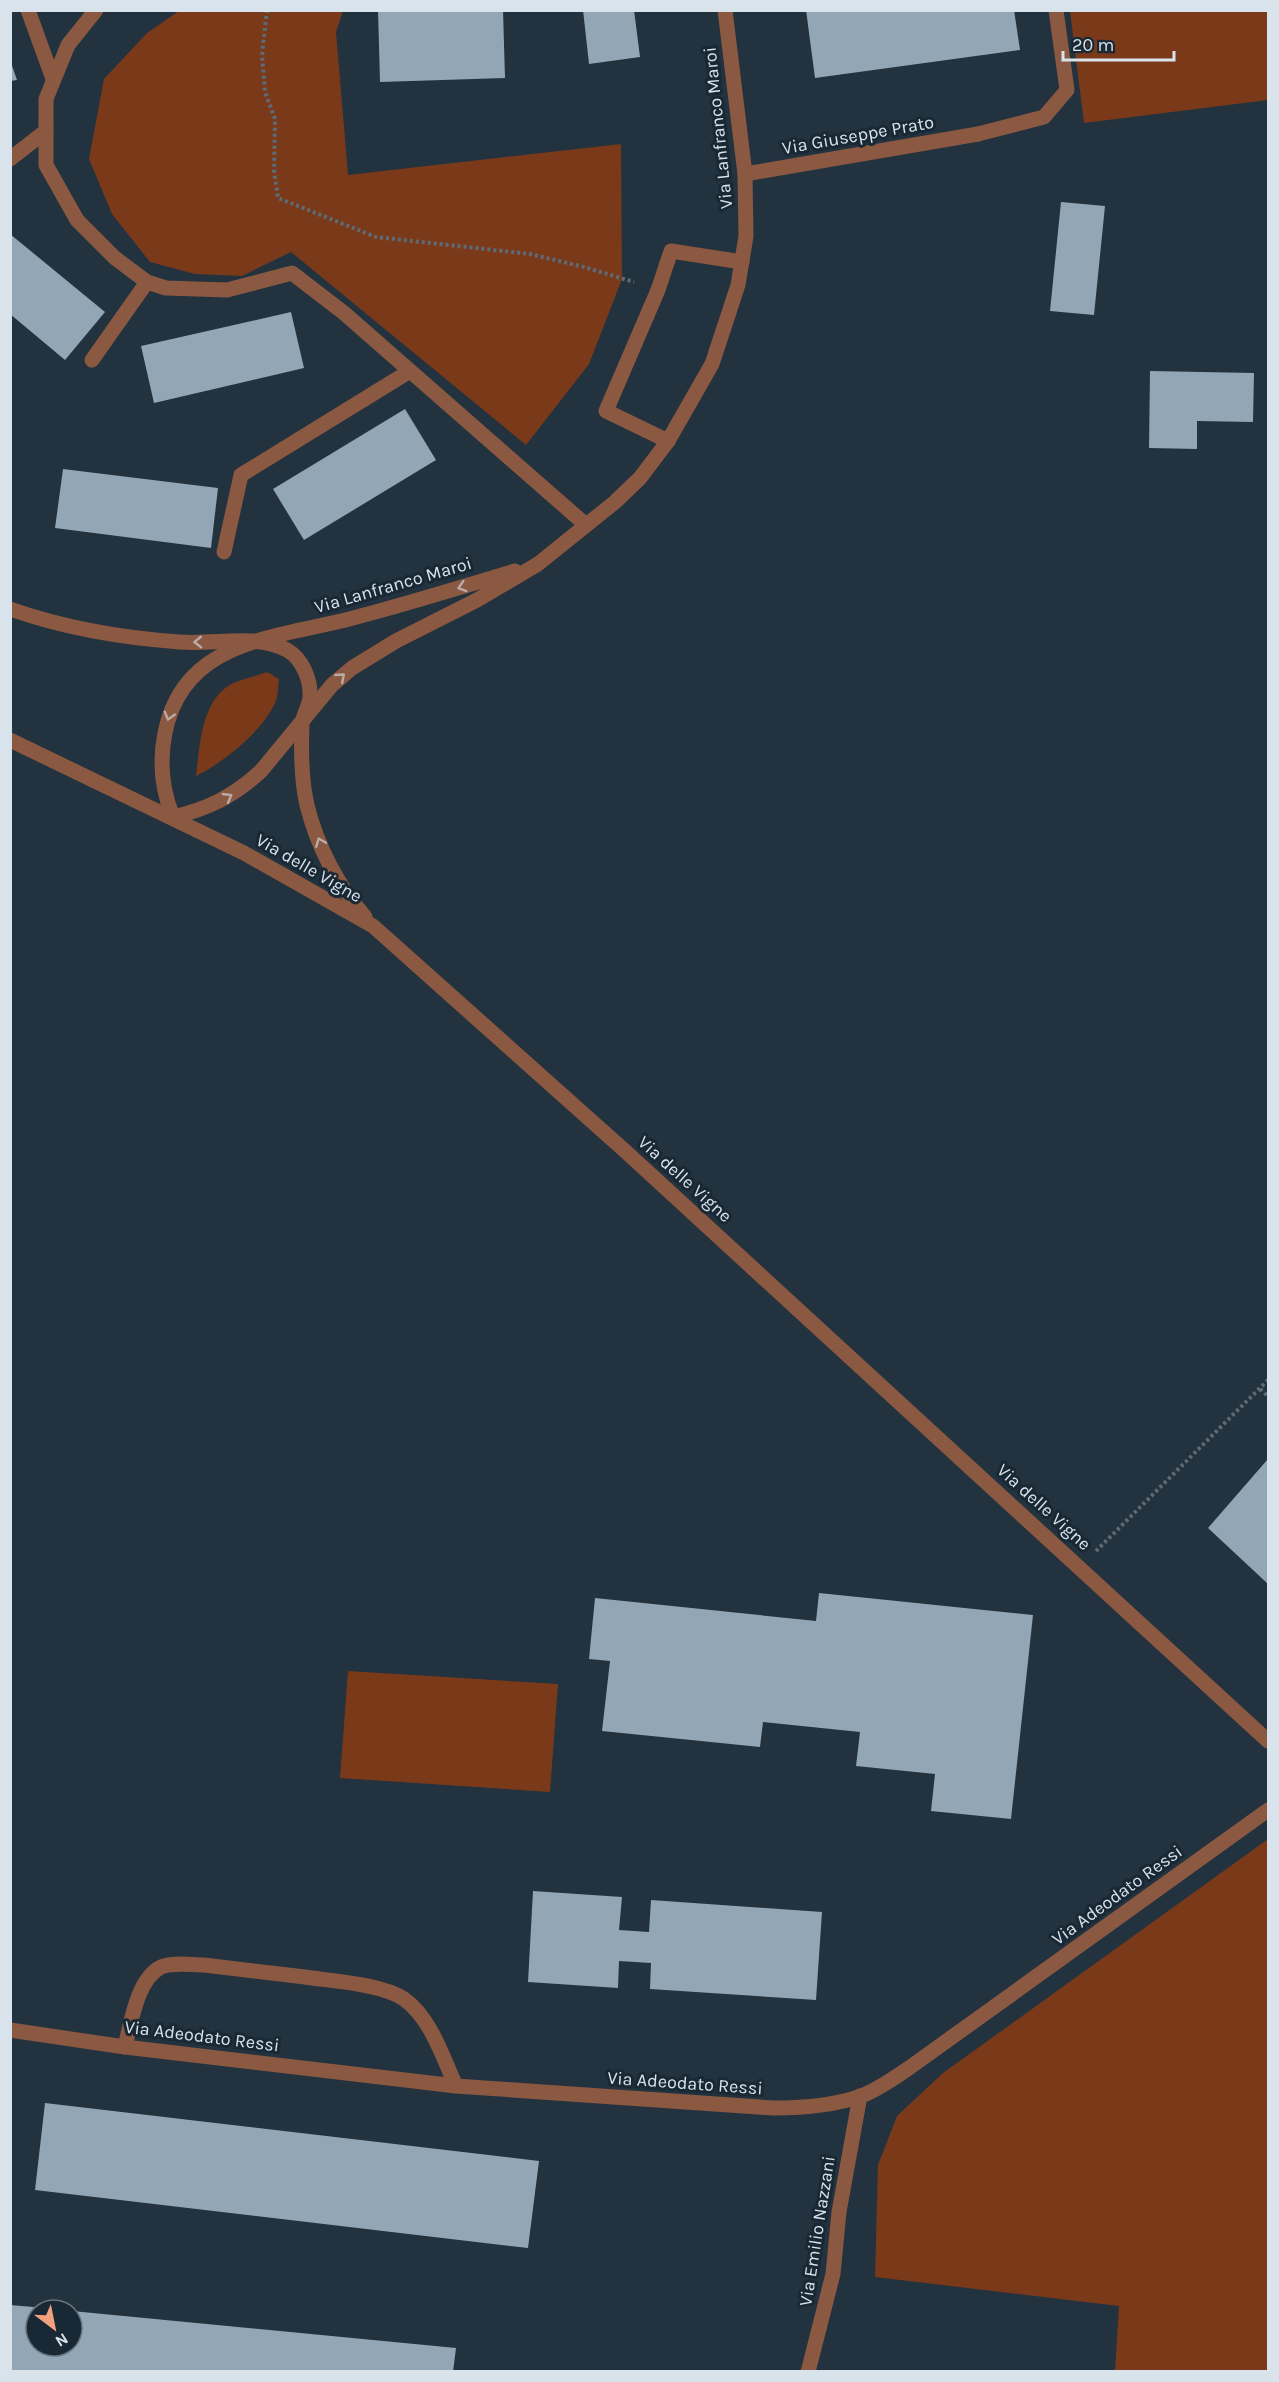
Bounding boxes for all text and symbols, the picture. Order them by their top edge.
scale bar [1063,24,1174,62]
text: 20 m [1072,34,1114,56]
street label: Via Lanfranco Maroi [699,46,737,210]
street label: Via Giuseppe Prato [780,111,936,159]
street label: Via Lanfranco Maroi [312,552,474,618]
one-way arrow [457,580,468,592]
one-way arrow [194,636,203,648]
one-way arrow [335,673,345,684]
one-way arrow [164,711,176,721]
one-way arrow [222,793,232,805]
street label: Via delle Vigne [252,829,366,907]
one-way arrow [315,837,327,848]
street label: Via delle Vigne [633,1131,737,1227]
street label: Via delle Vigne [992,1459,1096,1555]
street label: Via Adeodato Ressi [1048,1840,1186,1950]
street label: Via Adeodato Ressi [123,2016,281,2056]
street label: Via Adeodato Ressi [607,2067,763,2099]
street label: Via Emilio Nazzani [794,2154,840,2308]
north arrow [24,2298,84,2358]
text: N [52,2329,72,2351]

